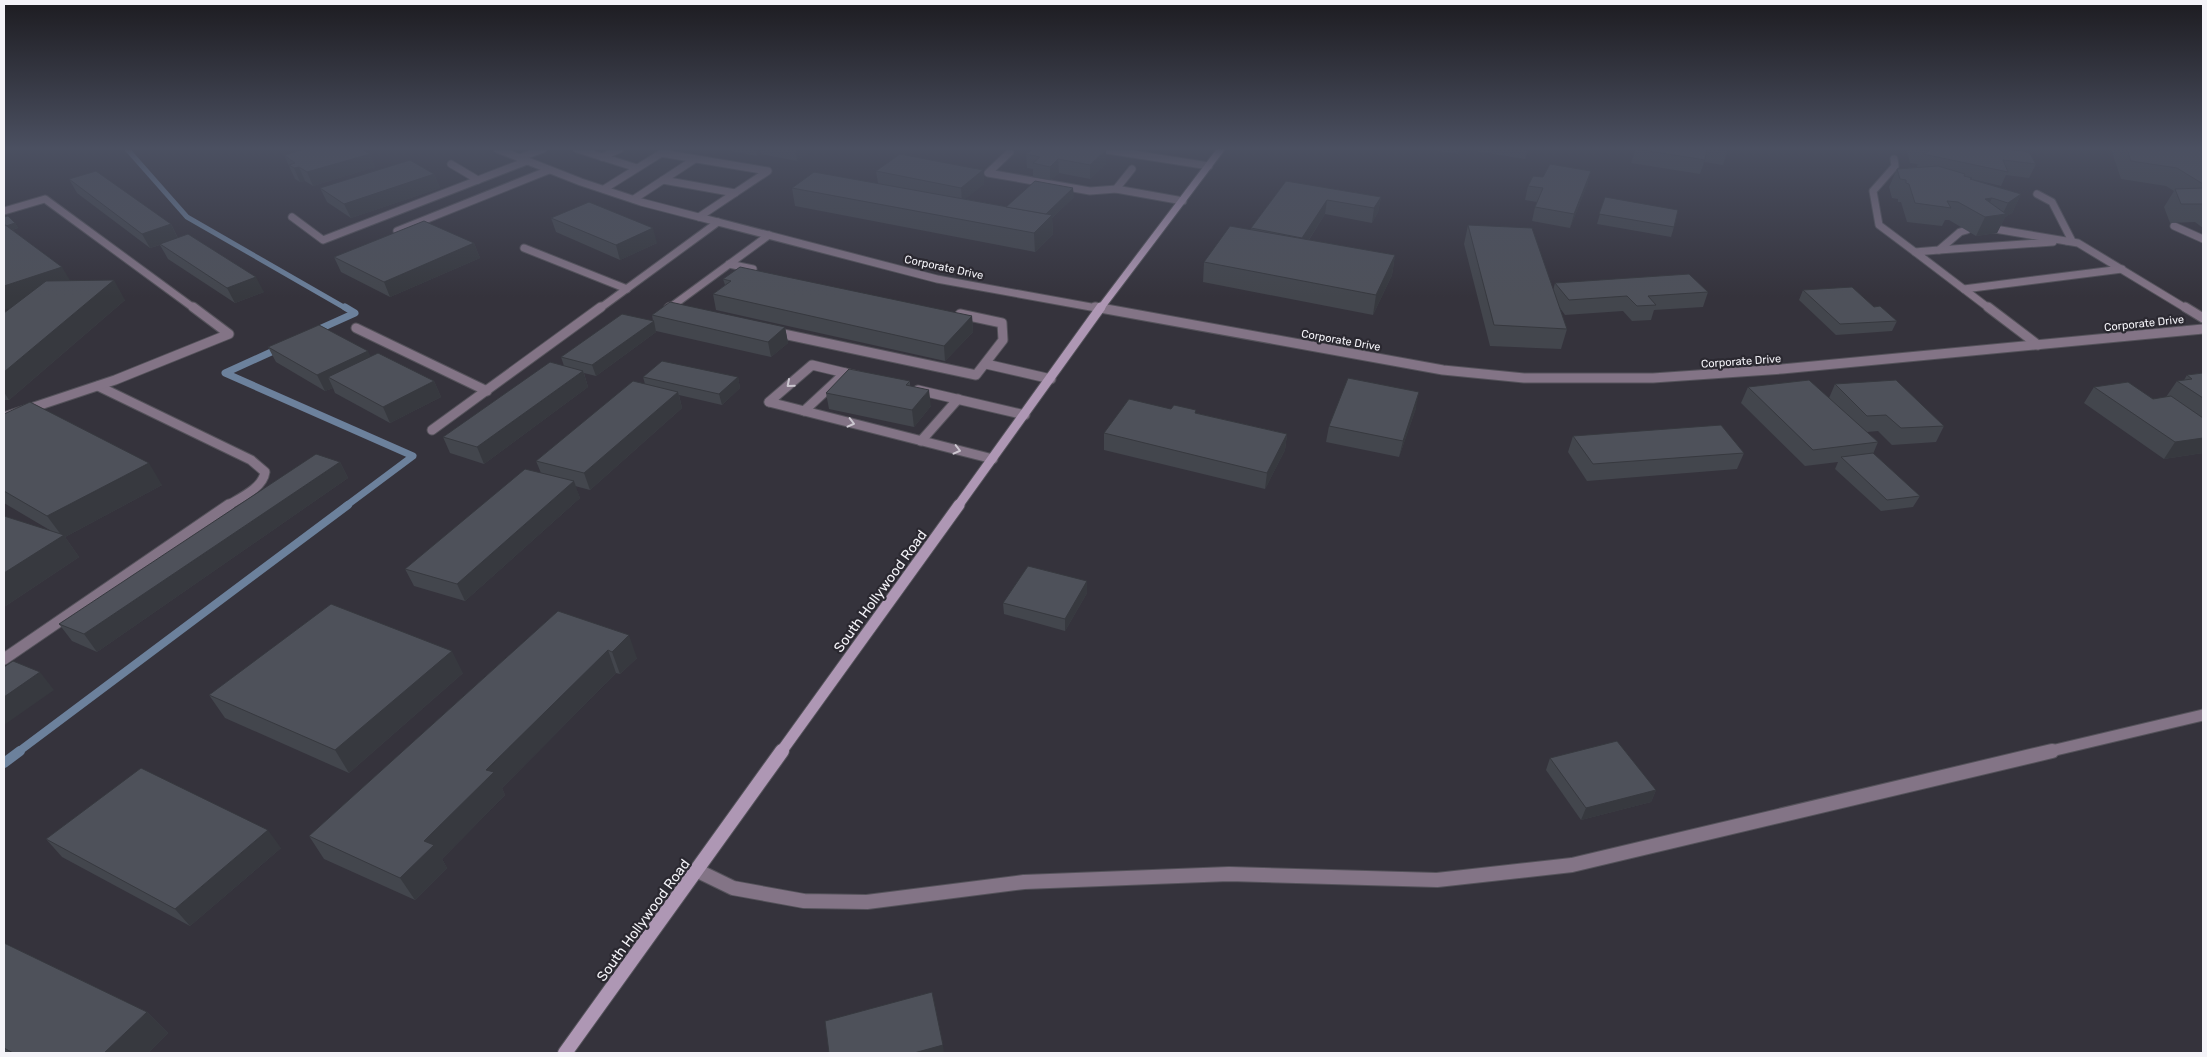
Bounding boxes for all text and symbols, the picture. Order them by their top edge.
street label: Corporate Drive [903,253,985,282]
street label: Corporate Drive [2103,313,2185,334]
street label: Corporate Drive [1300,327,1382,354]
street label: Corporate Drive [1700,352,1782,371]
one-way arrow [787,378,796,387]
one-way arrow [847,417,856,428]
one-way arrow [953,444,962,455]
street label: South Hollywood Road [830,527,931,656]
street label: South Hollywood Road [593,856,694,985]

